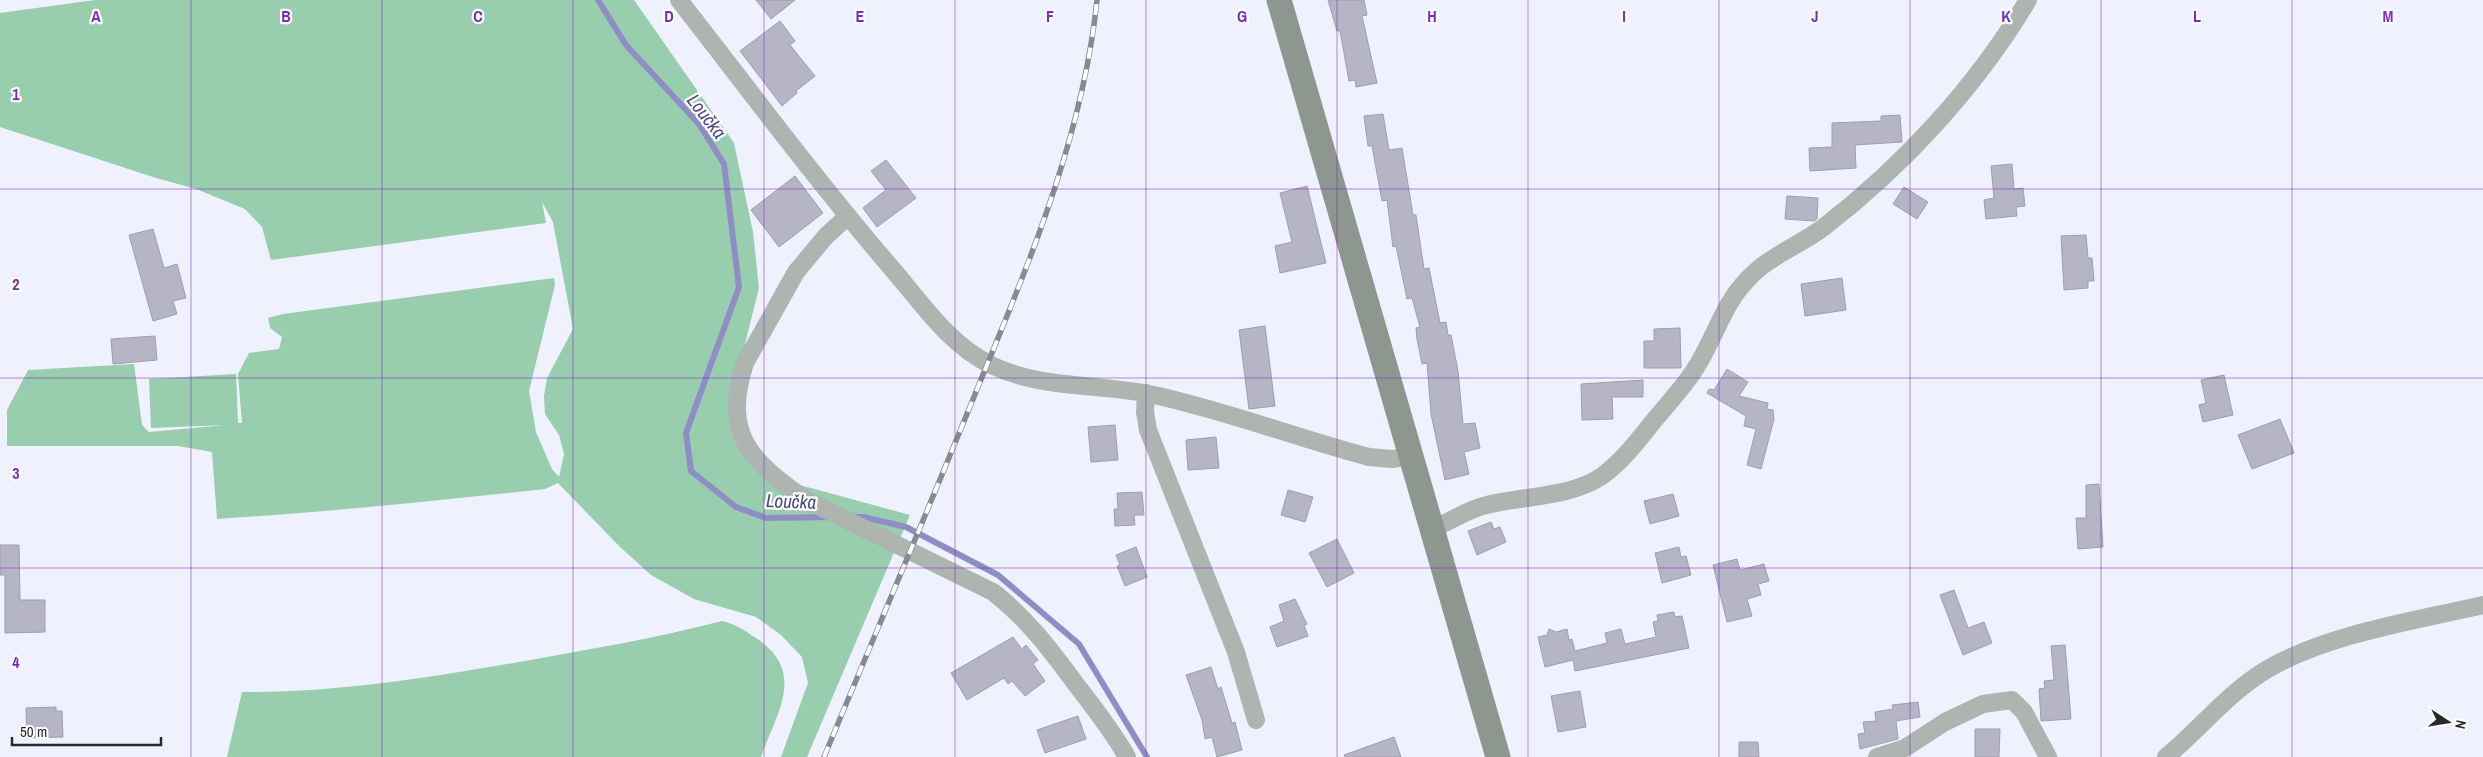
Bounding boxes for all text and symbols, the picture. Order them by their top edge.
text: A [91,5,101,27]
text: B [281,5,291,27]
text: C [473,5,483,27]
text: D [664,5,674,27]
text: E [856,5,865,27]
text: F [1046,5,1054,27]
text: G [1237,5,1247,27]
text: H [1427,5,1437,27]
text: I [1622,5,1626,27]
text: J [1811,5,1819,27]
text: K [2001,5,2011,27]
text: L [2193,5,2201,27]
text: M [2383,5,2394,27]
text: 1 [12,83,20,105]
water label: Loučka [681,88,733,144]
text: 2 [12,273,20,295]
text: 3 [12,462,20,484]
water label: Loučka [765,487,817,515]
text: 4 [12,651,20,673]
north arrow [2423,697,2473,747]
scale bar [12,714,161,746]
text: N [2451,719,2470,731]
text: 50 m [20,721,47,742]

